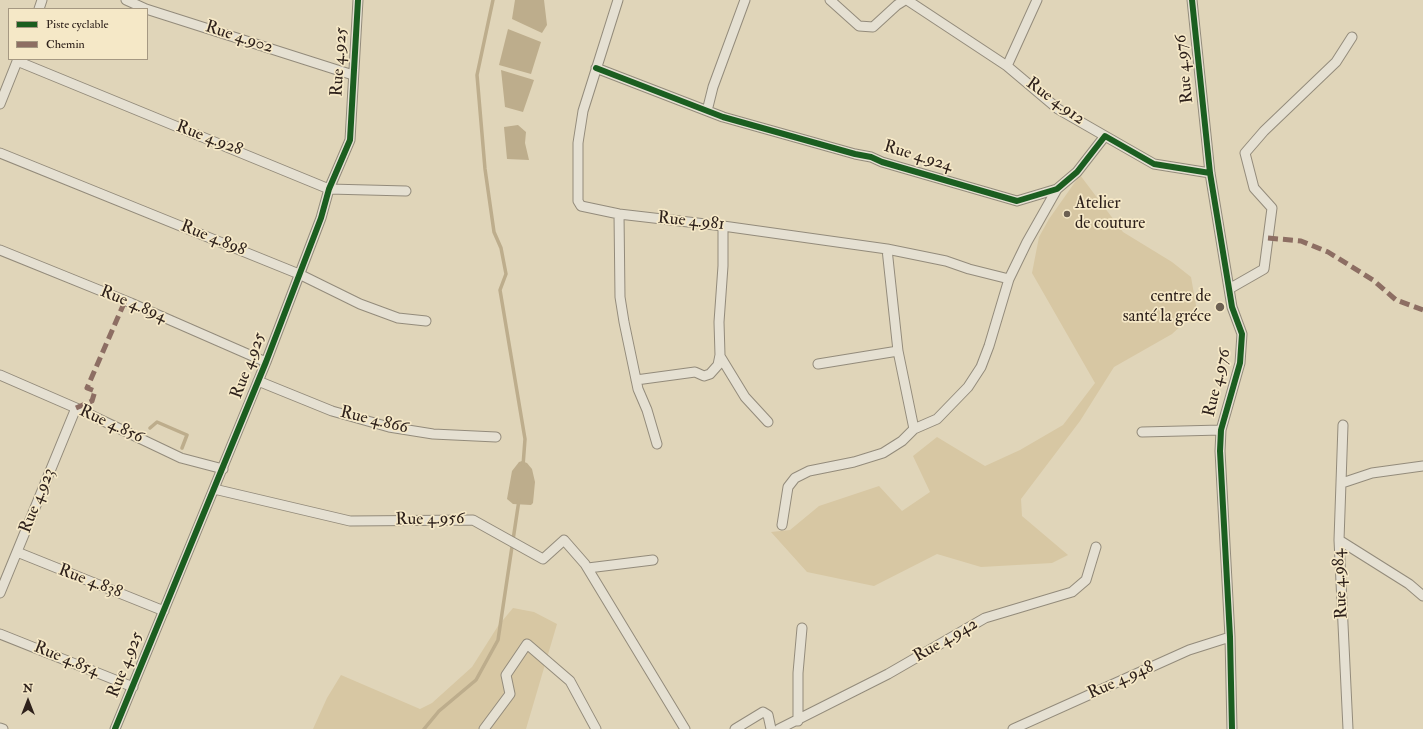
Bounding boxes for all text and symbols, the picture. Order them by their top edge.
legend [8,8,148,60]
text: Piste cyclable [46,17,108,32]
street label: Rue 4.902 [202,17,276,59]
street label: Rue 4.925 [327,27,353,97]
street label: Rue 4.976 [1171,33,1199,105]
text: Chemin [46,37,85,52]
street label: Rue 4.912 [1022,74,1088,130]
street label: Rue 4.928 [173,117,245,161]
street label: Rue 4.924 [881,137,955,177]
place label: Atelier de couture [1075,194,1145,234]
street label: Rue 4.981 [657,208,725,236]
marker: Atelier de couture [1062,209,1072,219]
street label: Rue 4.898 [177,217,249,261]
street label: Rue 4.894 [97,282,169,328]
place label: centre de santé la gréce [1123,287,1211,327]
marker: centre de santé la gréce [1214,301,1226,313]
street label: Rue 4.925 [227,330,271,402]
street label: Rue 4.976 [1200,347,1236,419]
street label: Rue 4.856 [76,401,146,449]
street label: Rue 4.866 [338,403,410,439]
street label: Rue 4.923 [16,466,60,536]
street label: Rue 4.956 [395,509,465,531]
street label: Rue 4.984 [1329,548,1353,620]
street label: Rue 4.838 [55,561,125,603]
street label: Rue 4.942 [910,614,982,668]
street label: Rue 4.925 [104,629,148,701]
street label: Rue 4.854 [30,638,102,682]
street label: Rue 4.948 [1085,657,1157,705]
north arrow [8,681,48,721]
text: N [23,682,33,695]

